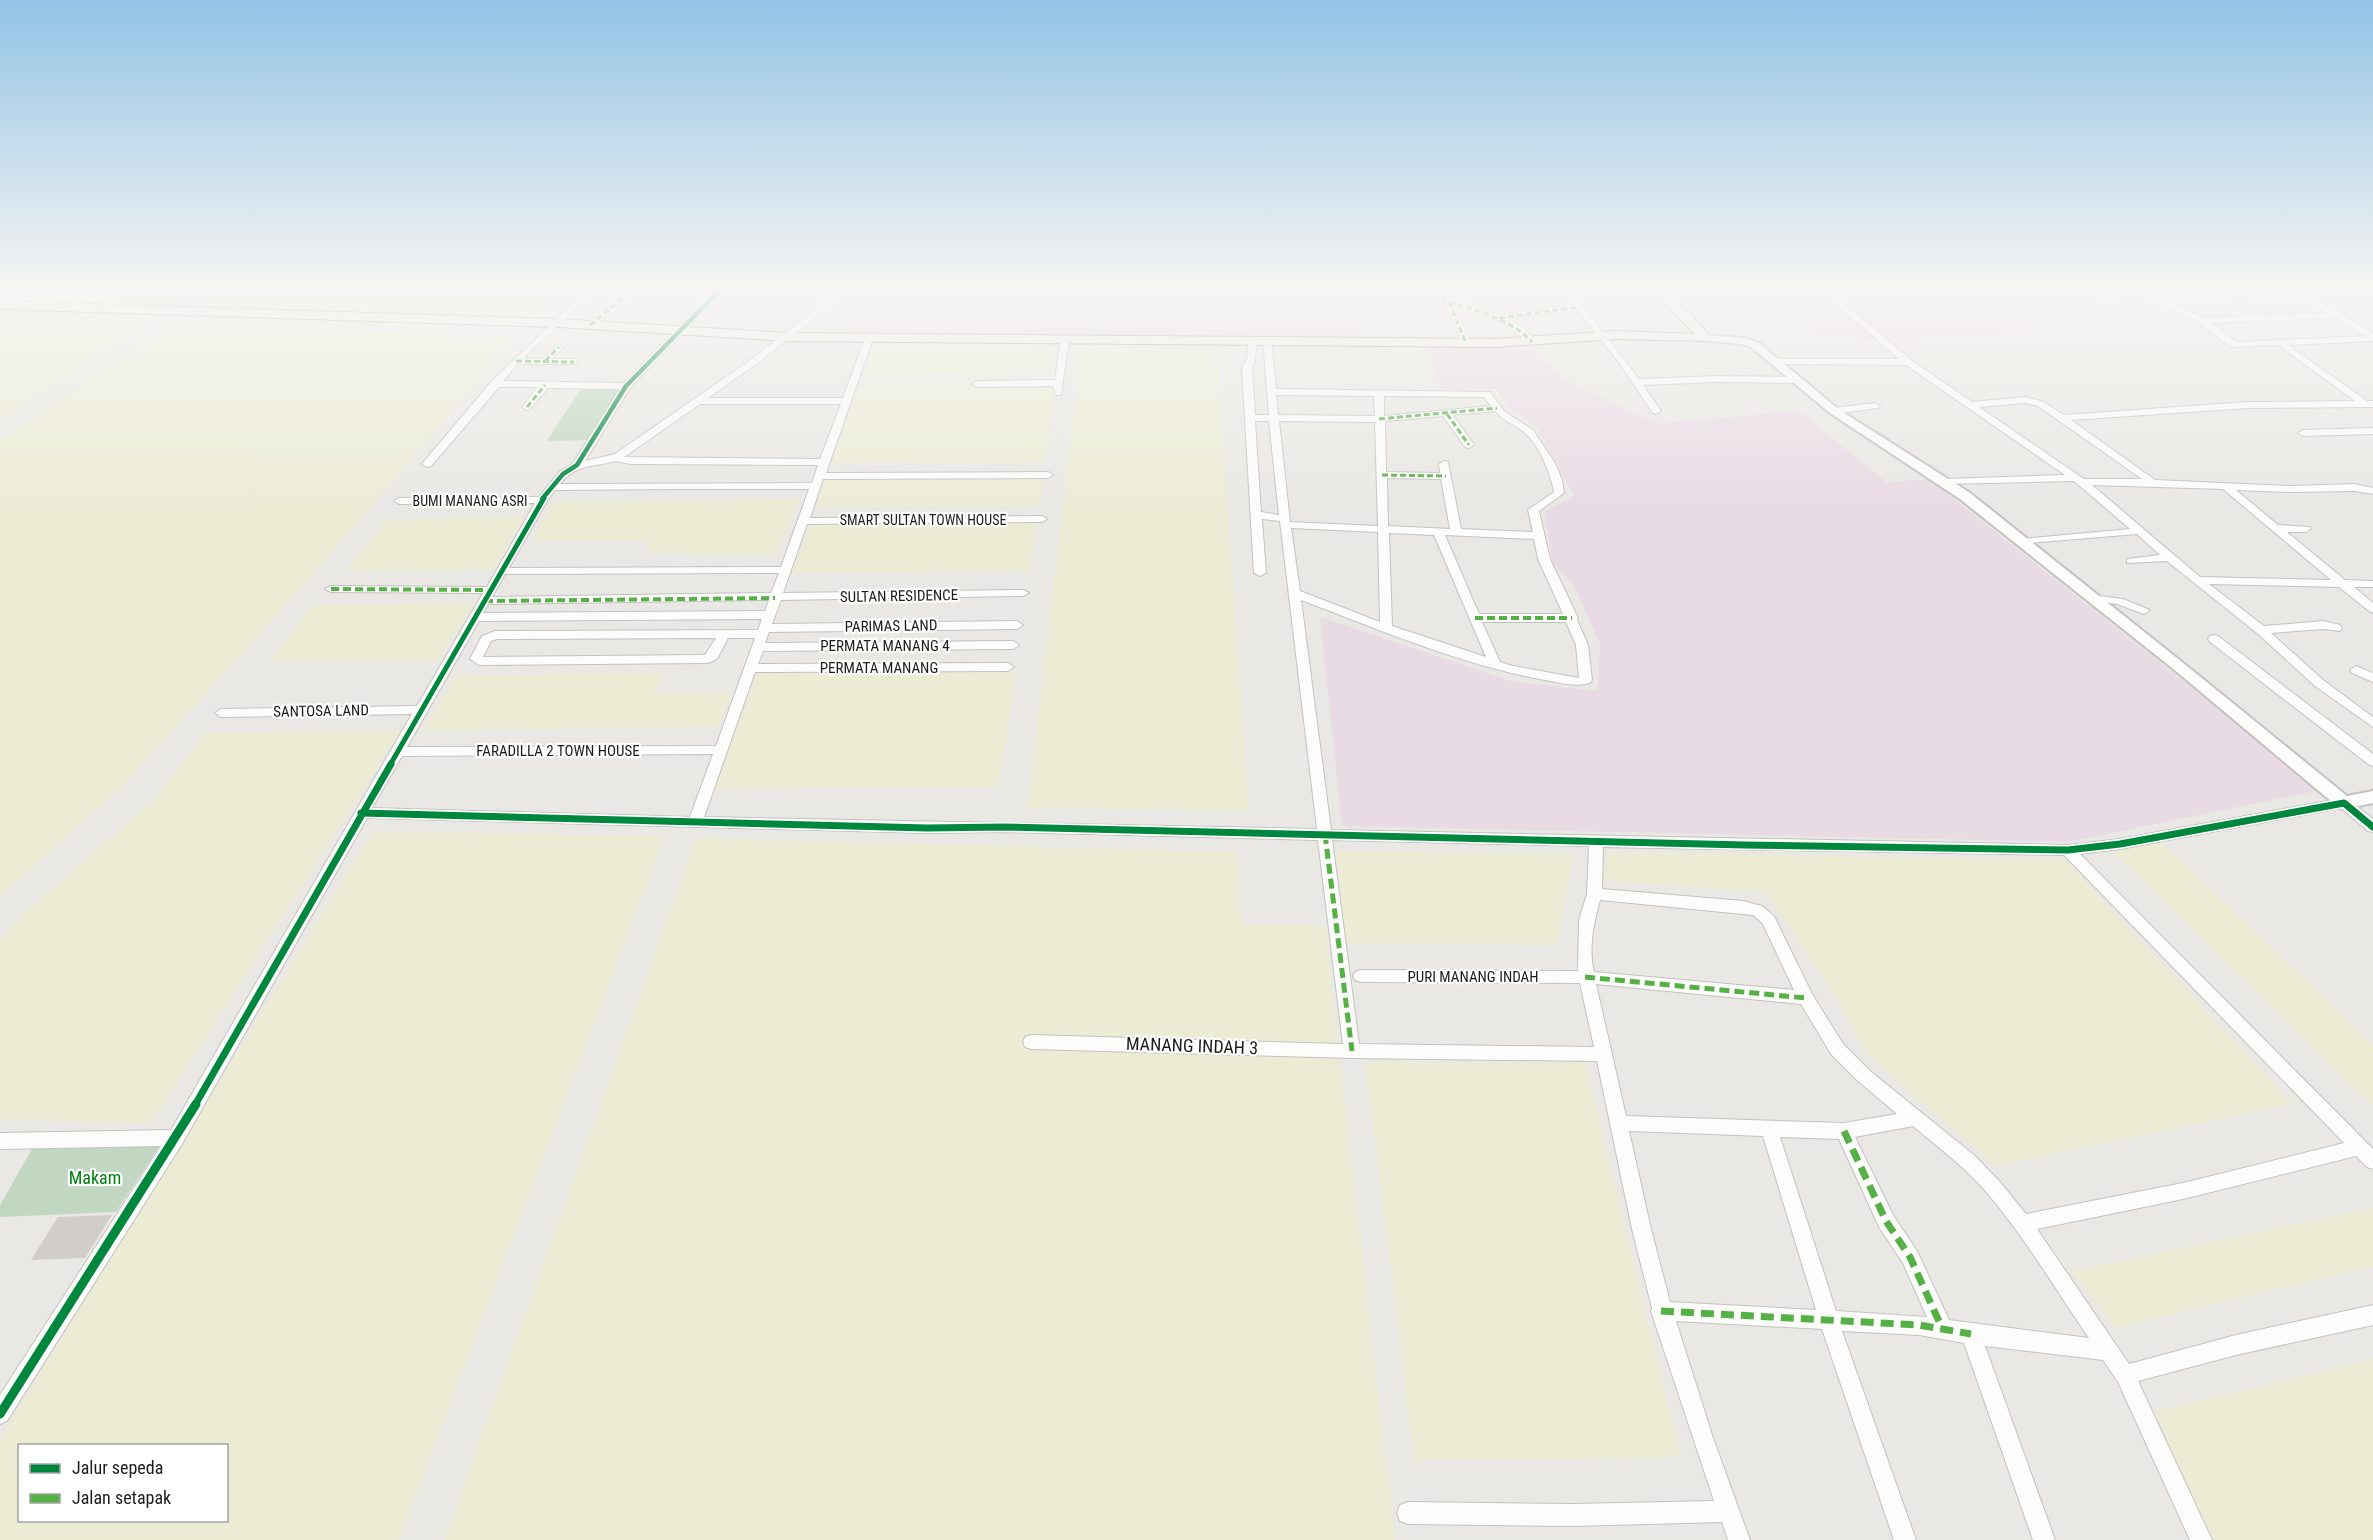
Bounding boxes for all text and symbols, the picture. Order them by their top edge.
street label: BUMI MANANG ASRI [413,493,527,509]
street label: SMART SULTAN TOWN HOUSE [840,512,1006,528]
street label: SULTAN RESIDENCE [840,586,958,606]
street label: PARIMAS LAND [844,616,938,636]
street label: PERMATA MANANG 4 [820,637,950,655]
street label: PERMATA MANANG [820,659,938,677]
street label: SANTOSA LAND [273,701,369,721]
street label: FARADILLA 2 TOWN HOUSE [476,742,640,760]
street label: PURI MANANG INDAH [1407,968,1539,986]
street label: MANANG INDAH 3 [1126,1033,1258,1058]
park label: Makam [69,1167,121,1188]
legend [18,1444,228,1522]
text: Jalur sepeda [72,1457,163,1478]
text: Jalan setapak [72,1487,171,1508]

